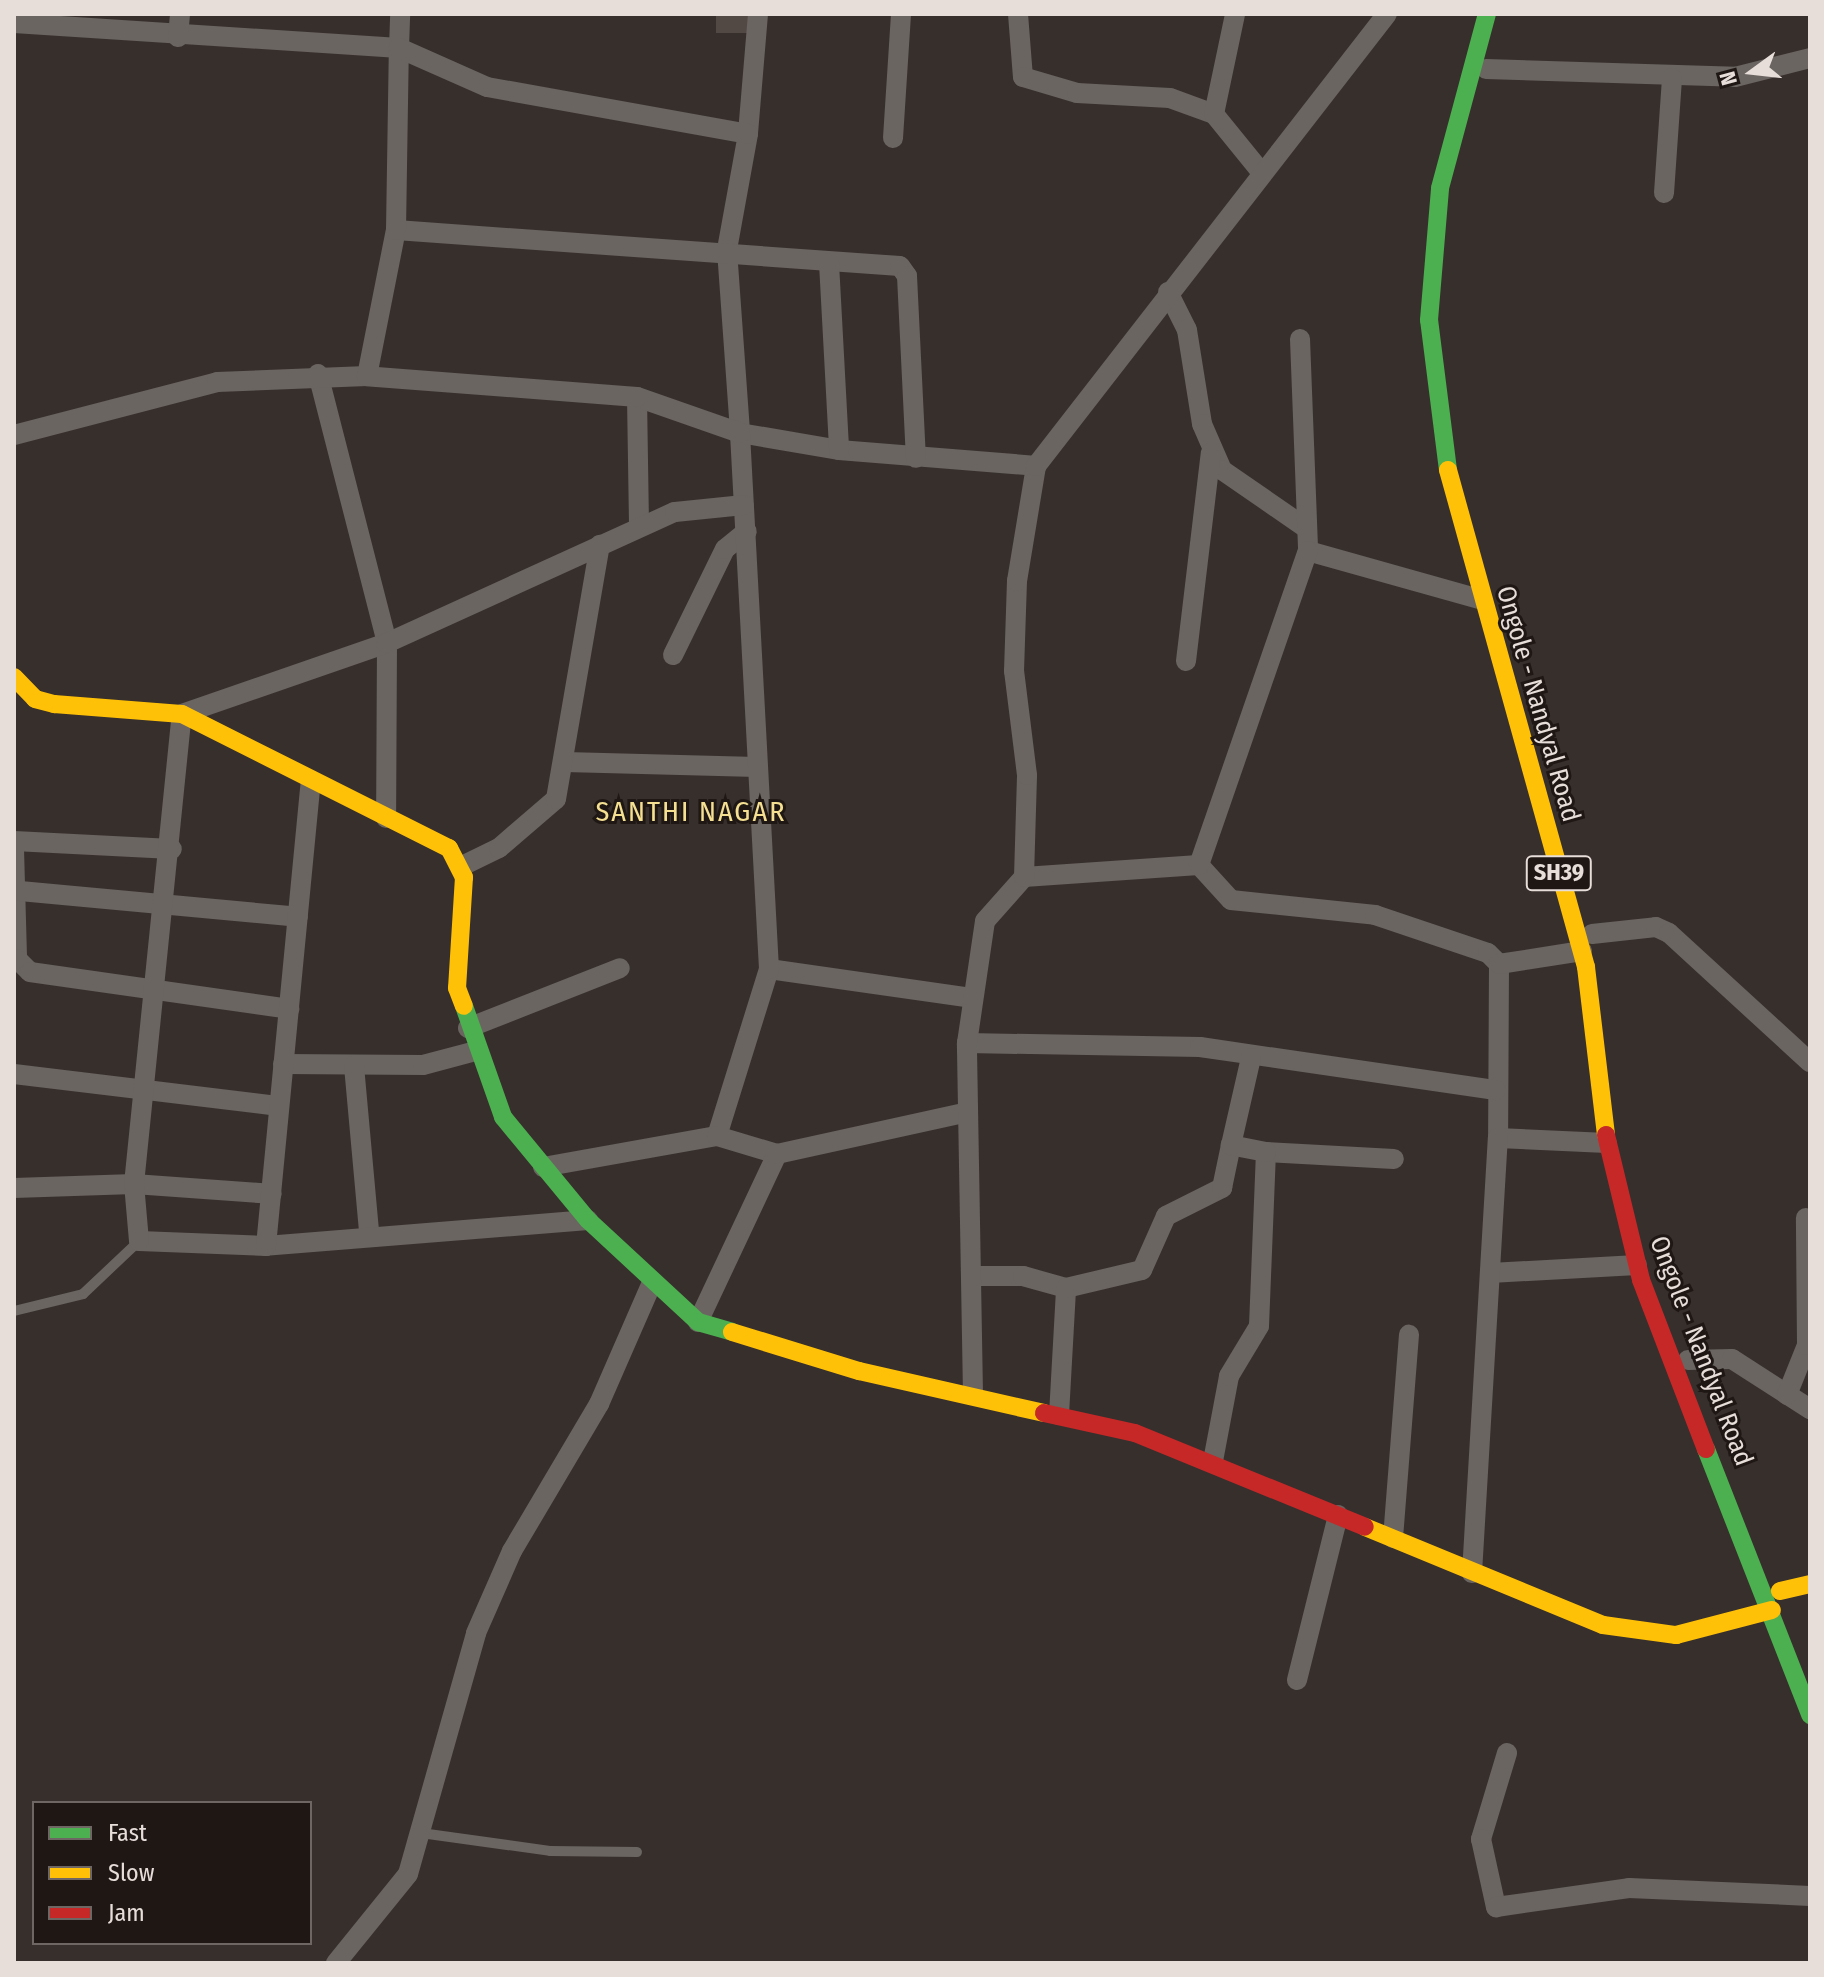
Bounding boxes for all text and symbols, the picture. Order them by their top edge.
north arrow [1712,32,1792,112]
text: N [1714,68,1743,88]
street label: Ongole - Nandyal Road [1489,583,1587,825]
district label: SANTHI NAGAR [596,795,786,829]
road number: SH39 [1525,853,1593,893]
street label: Ongole - Nandyal Road [1643,1232,1759,1470]
legend [32,1801,312,1945]
text: Fast [108,1819,147,1847]
text: Slow [108,1859,154,1887]
text: Jam [108,1899,145,1927]

